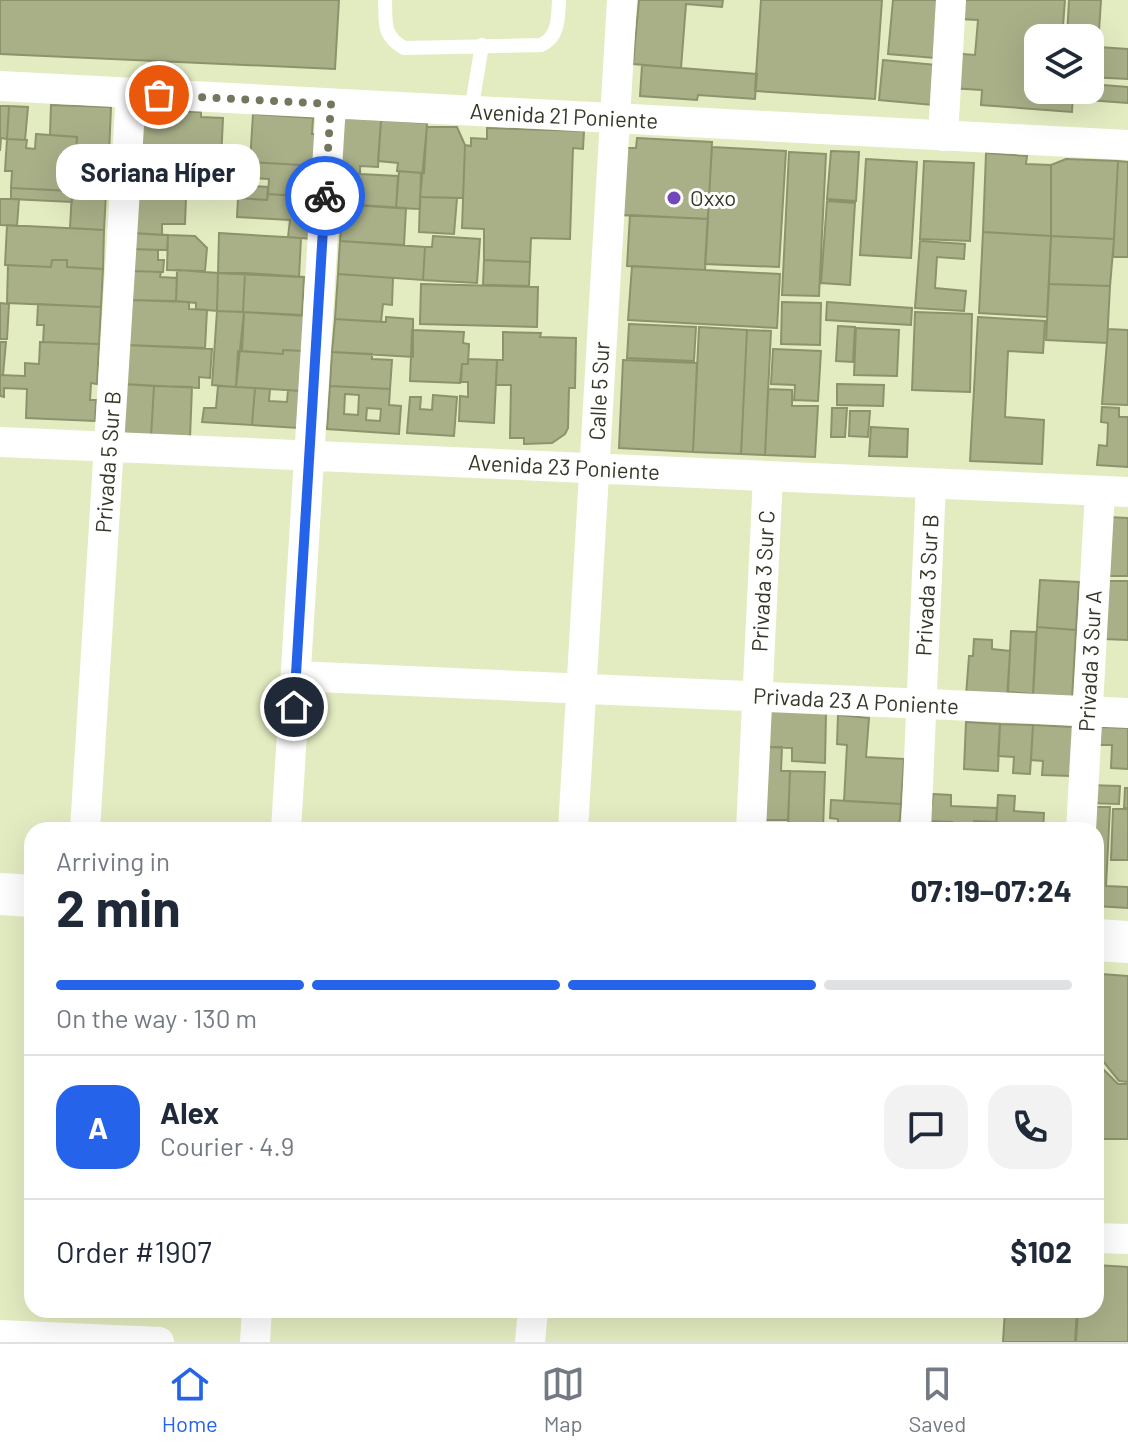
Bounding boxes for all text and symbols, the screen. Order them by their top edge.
map controls [1024,24,1104,104]
button: layers [1024,24,1104,104]
pin [125,61,193,129]
icon: bag [137,73,181,117]
street label: Avenida 21 Poniente [469,97,659,133]
callout: Soriana Híper [57,143,261,199]
text: Soriana Híper [81,156,235,187]
courier [285,156,365,236]
icon: bike [303,174,347,218]
place label: Oxxo [690,184,736,210]
marker: Oxxo [665,189,683,207]
street label: Calle 5 Sur [582,341,614,441]
street label: Privada 5 Sur B [89,390,125,534]
street label: Avenida 23 Poniente [467,448,661,484]
street label: Privada 3 Sur C [745,509,779,652]
street label: Privada 3 Sur B [909,513,943,657]
street label: Privada 3 Sur A [1072,589,1106,732]
pin [260,673,328,741]
street label: Privada 23 A Poniente [753,682,960,718]
icon: home [272,685,316,729]
text: Arriving in [56,845,170,876]
text: 07:19–07:24 [910,872,1072,908]
text: 2 min [56,875,181,937]
text: On the way · 130 m [56,1002,257,1033]
button: chat [884,1085,968,1169]
button: phone [988,1085,1072,1169]
text: Alex [160,1094,219,1130]
text: A [88,1109,108,1145]
text: Courier · 4.9 [160,1130,294,1161]
text: Order #1907 [56,1233,212,1269]
text: $102 [1010,1233,1072,1269]
tab: Home [162,1362,218,1436]
tab: Map [541,1362,585,1436]
tab: Saved [909,1362,966,1436]

